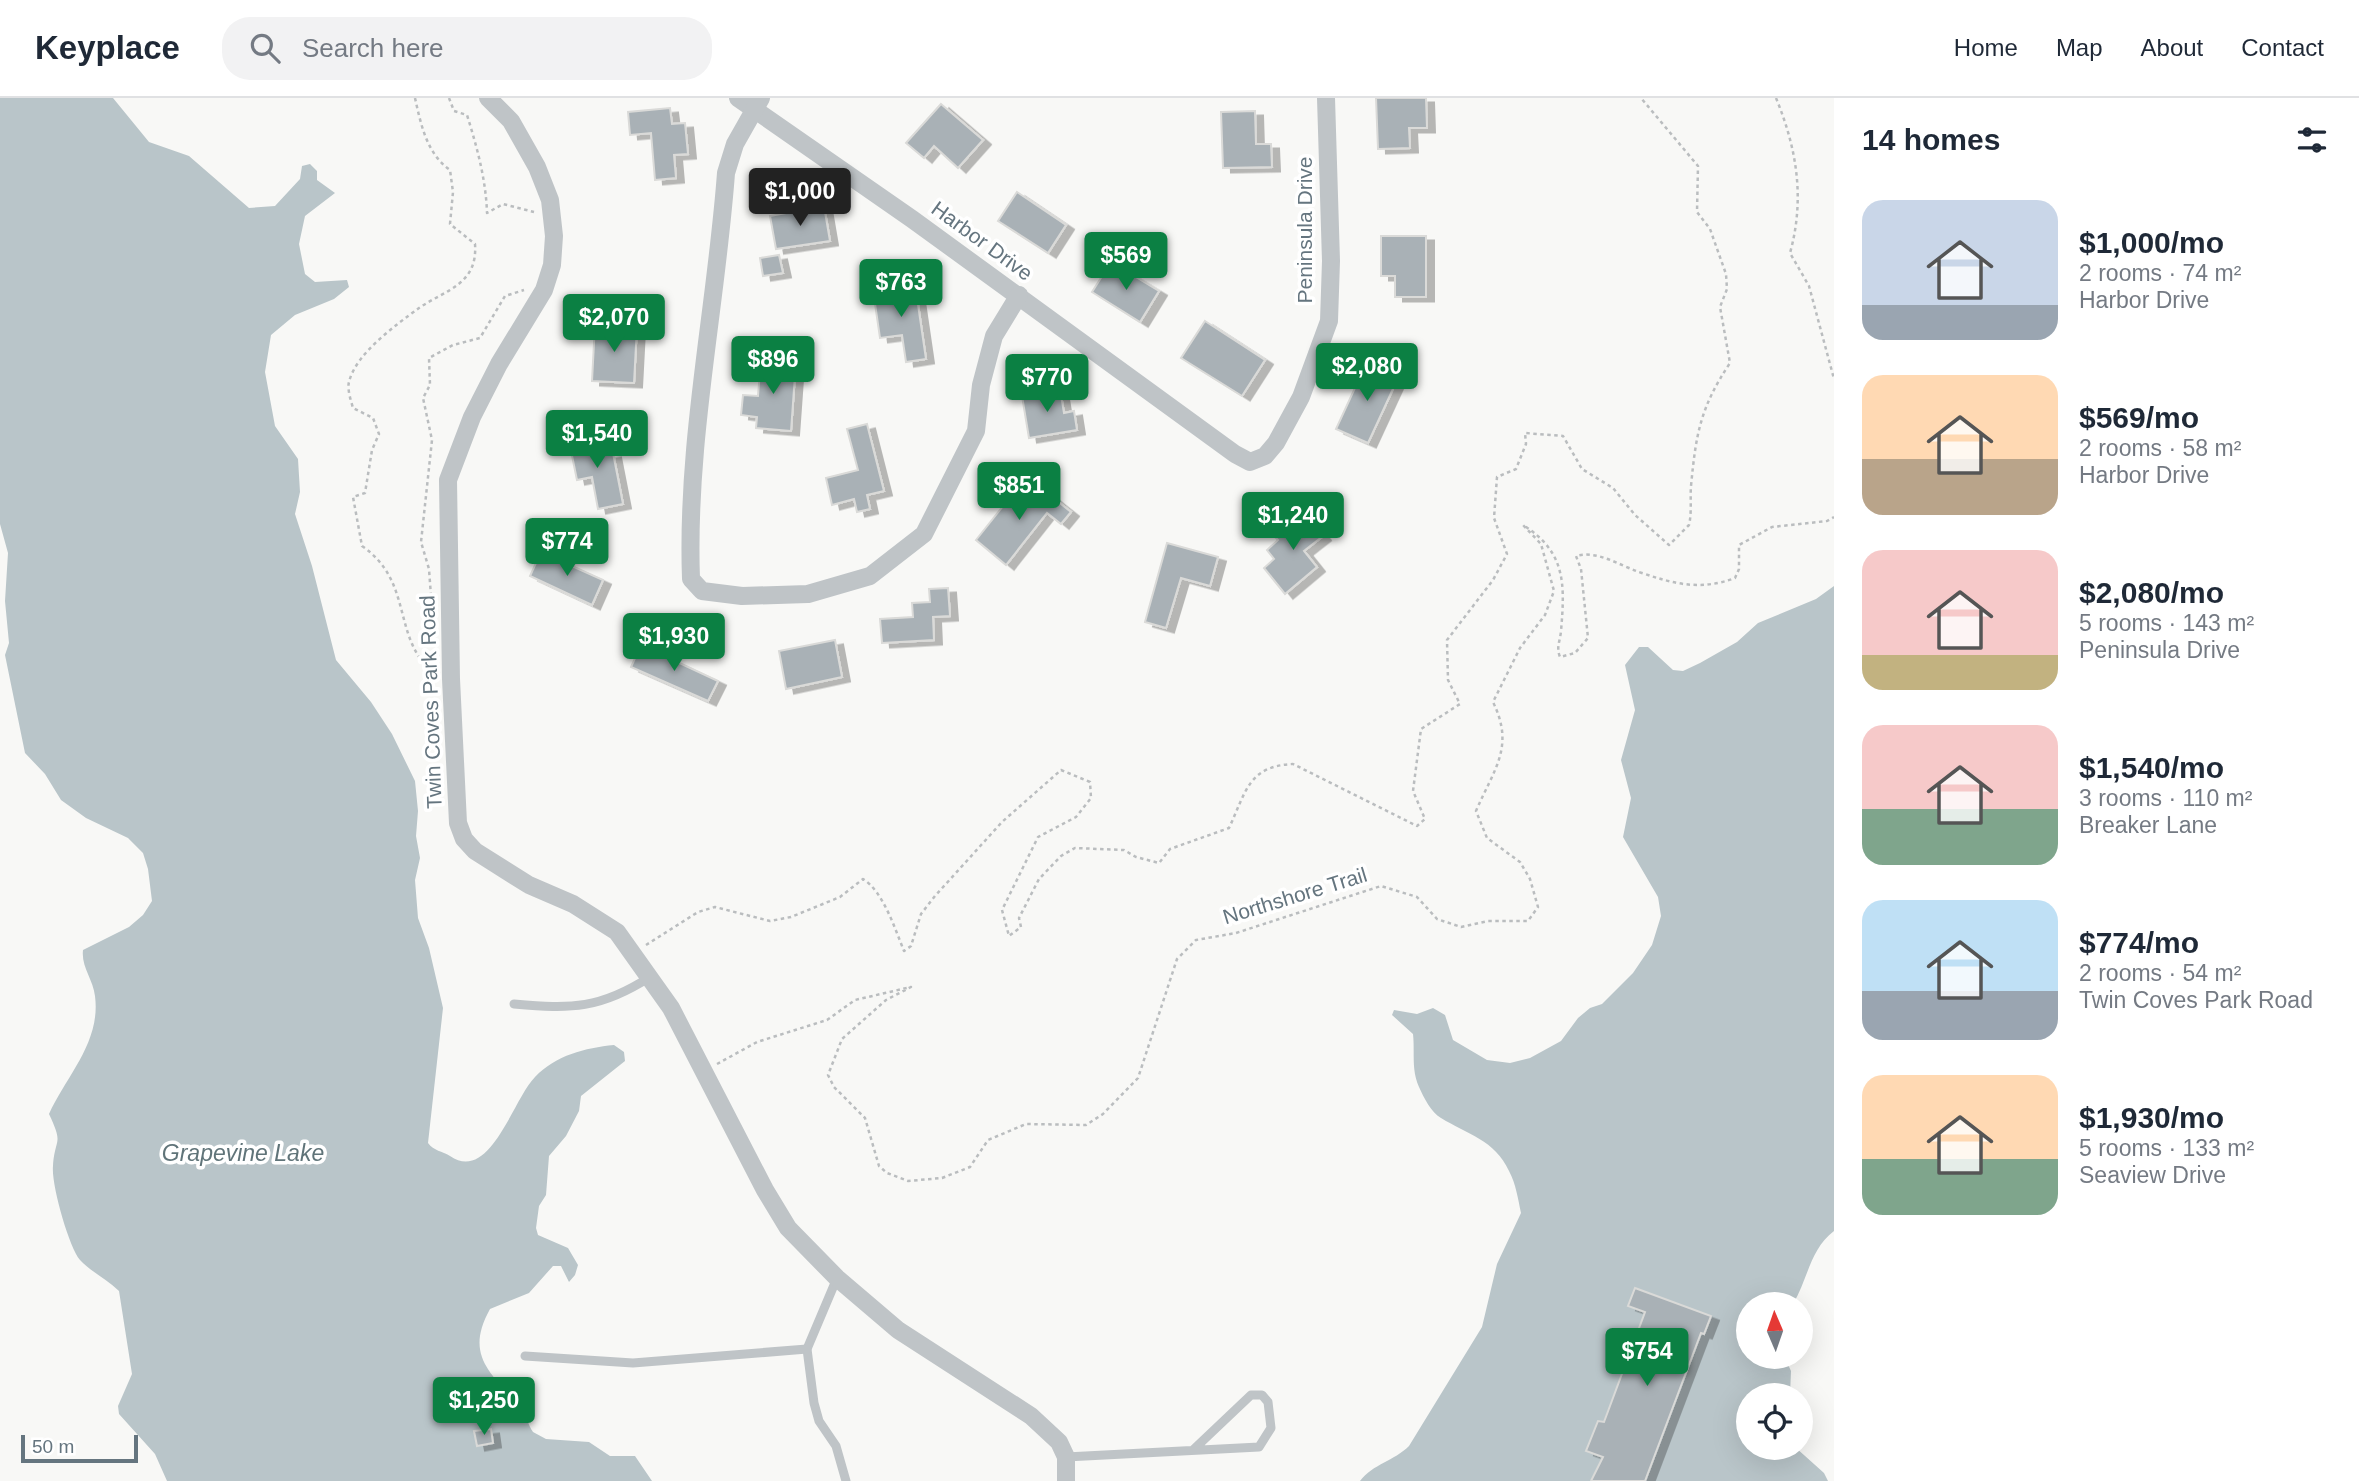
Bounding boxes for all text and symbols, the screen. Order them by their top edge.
search box [222,17,712,80]
text: Keyplace [35,29,180,66]
icon: search [246,29,284,67]
text: Search here [302,33,444,63]
text: Home [1954,34,2018,61]
text: Map [2056,34,2103,61]
text: About [2141,34,2203,61]
text: Contact [2241,34,2324,61]
icon: filters [2293,121,2331,159]
text: 14 homes [1862,123,2000,156]
street label: Peninsula Drive [1293,156,1316,304]
pin: $1,000 [743,169,857,228]
text: $1,000 [765,178,835,204]
street label: Harbor Drive [927,196,1037,285]
text: $1,000/mo [2079,226,2224,259]
icon: home [1918,228,2002,312]
pin: $569 [1085,232,1167,292]
text: $569 [1100,242,1152,268]
pin: $763 [860,260,942,319]
text: 2 rooms · 74 m² [2079,260,2241,286]
text: $763 [875,269,927,295]
text: Harbor Drive [2079,287,2209,313]
pin: $2,070 [557,294,671,354]
text: $2,070 [579,304,649,330]
pin: $896 [732,336,814,396]
pin: $2,080 [1310,344,1424,403]
text: $896 [747,346,799,372]
text: $2,080 [1332,353,1402,379]
pin: $770 [1006,354,1088,414]
text: $770 [1021,364,1073,390]
text: $569/mo [2079,401,2199,434]
icon: home [1918,403,2002,487]
pin: $1,540 [540,410,654,470]
text: $1,540 [562,420,632,446]
text: 2 rooms · 58 m² [2079,435,2241,461]
pin: $851 [978,462,1060,522]
text: Harbor Drive [2079,462,2209,488]
text: $851 [993,472,1045,498]
pin: $1,240 [1236,492,1350,552]
text: $1,240 [1258,502,1328,528]
pin: $774 [526,518,608,578]
text: $774 [541,528,593,554]
text: $2,080/mo [2079,576,2224,609]
icon: home [1918,578,2002,662]
street label: Twin Coves Park Road [415,595,446,809]
text: 5 rooms · 143 m² [2079,610,2254,636]
pin: $1,930 [617,614,731,673]
text: $1,930 [639,623,709,649]
text: Peninsula Drive [2079,637,2240,663]
text: $1,540/mo [2079,751,2224,784]
icon: home [1918,753,2002,837]
text: 3 rooms · 110 m² [2079,785,2252,811]
text: Breaker Lane [2079,812,2217,838]
street label: Northshore Trail [1220,863,1370,928]
text: $774/mo [2079,926,2199,959]
icon: home [1918,928,2002,1012]
text: 2 rooms · 54 m² [2079,960,2241,986]
text: Twin Coves Park Road [2079,987,2313,1013]
text: $1,930/mo [2079,1101,2224,1134]
icon: home [1918,1103,2002,1187]
text: 5 rooms · 133 m² [2079,1135,2254,1161]
water label: Grapevine Lake [162,1140,324,1166]
text: Seaview Drive [2079,1162,2226,1188]
north arrow [1736,1292,1813,1368]
map controls [1736,1292,1813,1460]
pin: $754 [1606,1328,1688,1388]
text: $754 [1621,1338,1673,1364]
pin: $1,250 [427,1378,541,1437]
button: locate [1736,1383,1813,1460]
text: $1,250 [449,1387,519,1413]
scale bar [21,1432,138,1464]
text: 50 m [32,1436,74,1457]

